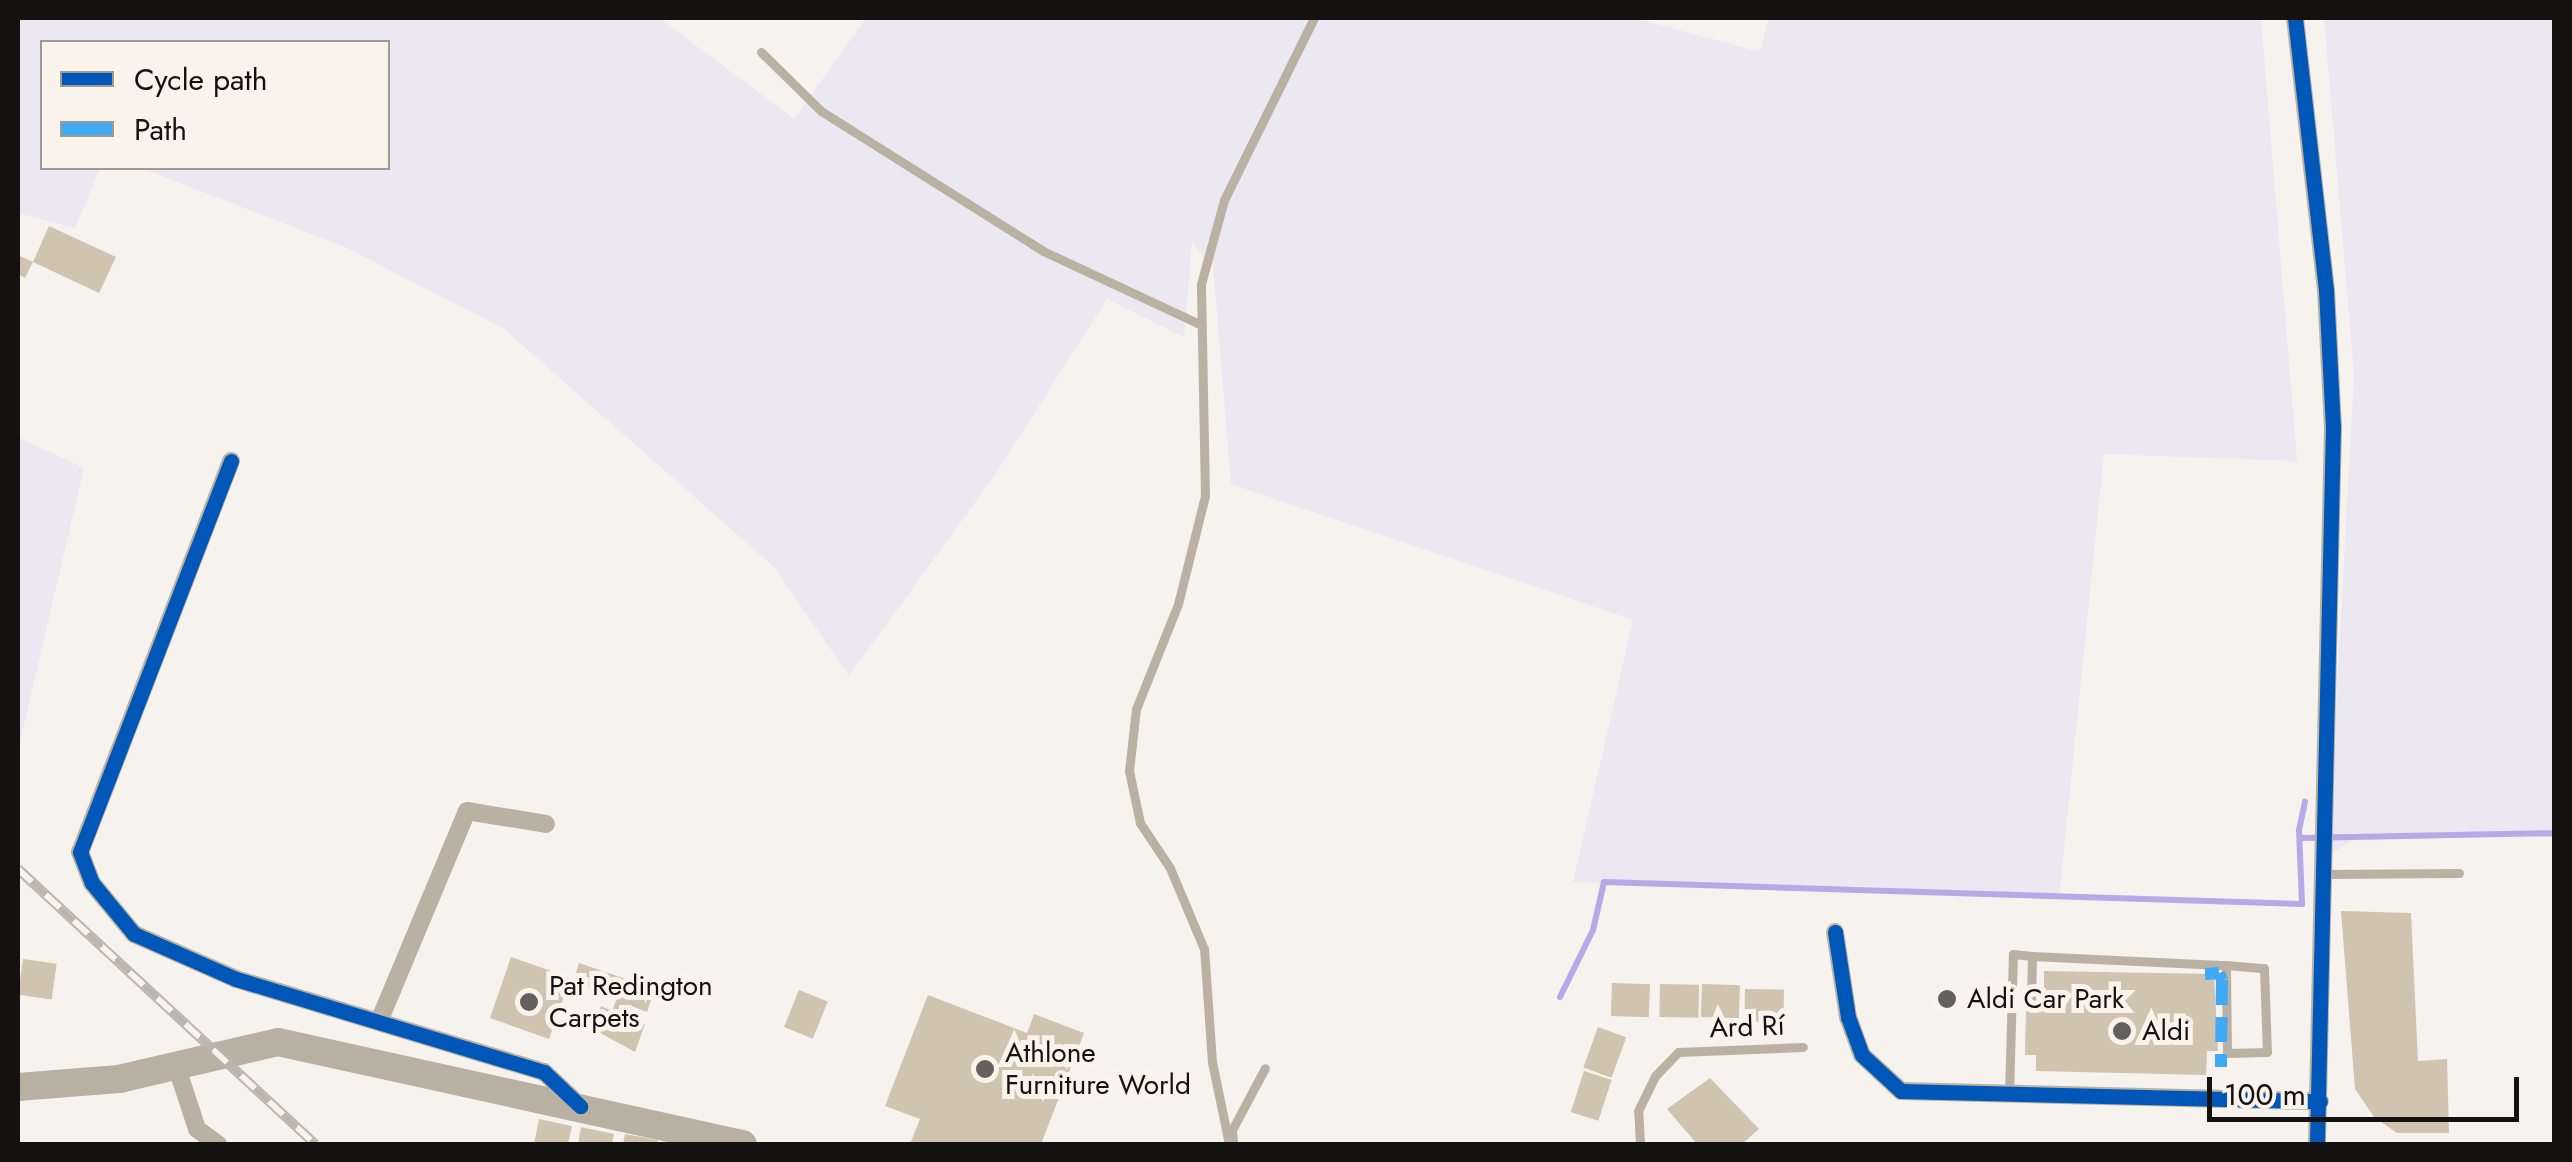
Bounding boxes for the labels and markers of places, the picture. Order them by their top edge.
place label: Pat Redington Carpets [549,969,713,1035]
place label: Aldi Car Park [1967,982,2124,1016]
marker: Aldi Car Park [1936,988,1958,1010]
marker: Pat Redington Carpets [518,991,540,1013]
place label: Aldi [2142,1014,2190,1048]
marker: Aldi [2111,1020,2133,1042]
place label: Athlone Furniture World [1005,1036,1191,1102]
marker: Athlone Furniture World [974,1058,996,1080]

